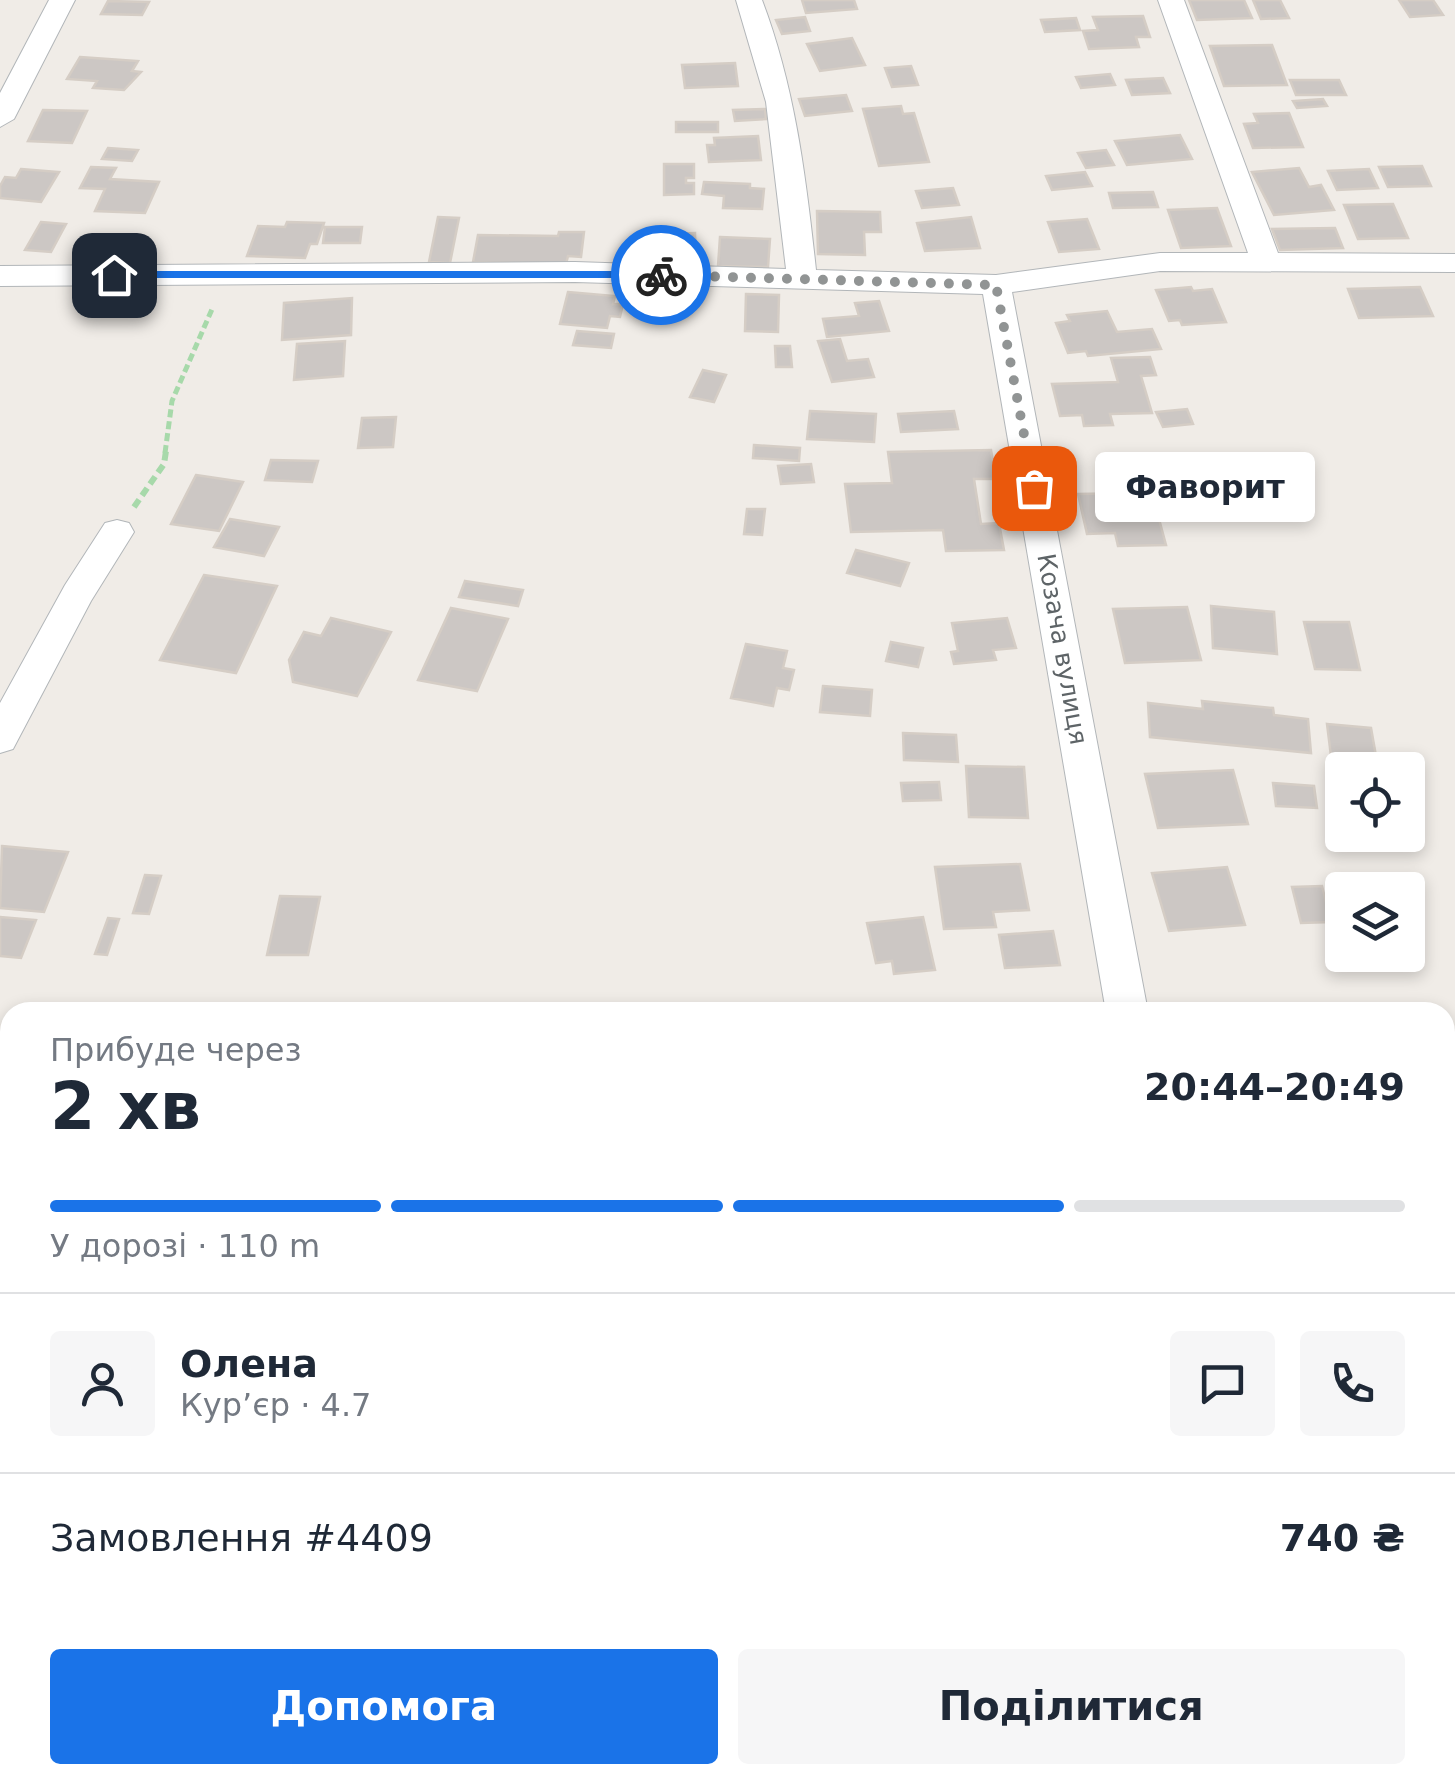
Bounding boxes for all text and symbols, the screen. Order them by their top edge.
courier [611,225,711,325]
pin [72,233,157,318]
icon: home [87,248,142,303]
icon: bike [634,248,689,303]
pin [992,446,1077,531]
callout: Фаворит [1094,453,1314,523]
icon: bag [1007,461,1062,516]
text: Фаворит [1125,468,1285,506]
street label: Козача вулиця [1031,551,1094,747]
map controls [1325,752,1425,972]
button: locate [1325,752,1425,852]
button: layers [1325,872,1425,972]
text: Прибуде через [50,1031,301,1069]
text: 20:44–20:49 [1144,1065,1405,1109]
text: 2 хв [50,1069,201,1144]
text: У дорозі · 110 m [50,1227,320,1265]
button: person [50,1331,155,1436]
button: chat [1170,1331,1275,1436]
button: phone [1300,1331,1405,1436]
text: Олена [180,1342,318,1386]
text: Кур’єр · 4.7 [180,1386,371,1424]
text: Замовлення #4409 [50,1516,433,1560]
text: 740 ₴ [1280,1516,1405,1560]
button: Допомога [50,1649,718,1764]
button: Поділитися [738,1649,1405,1764]

